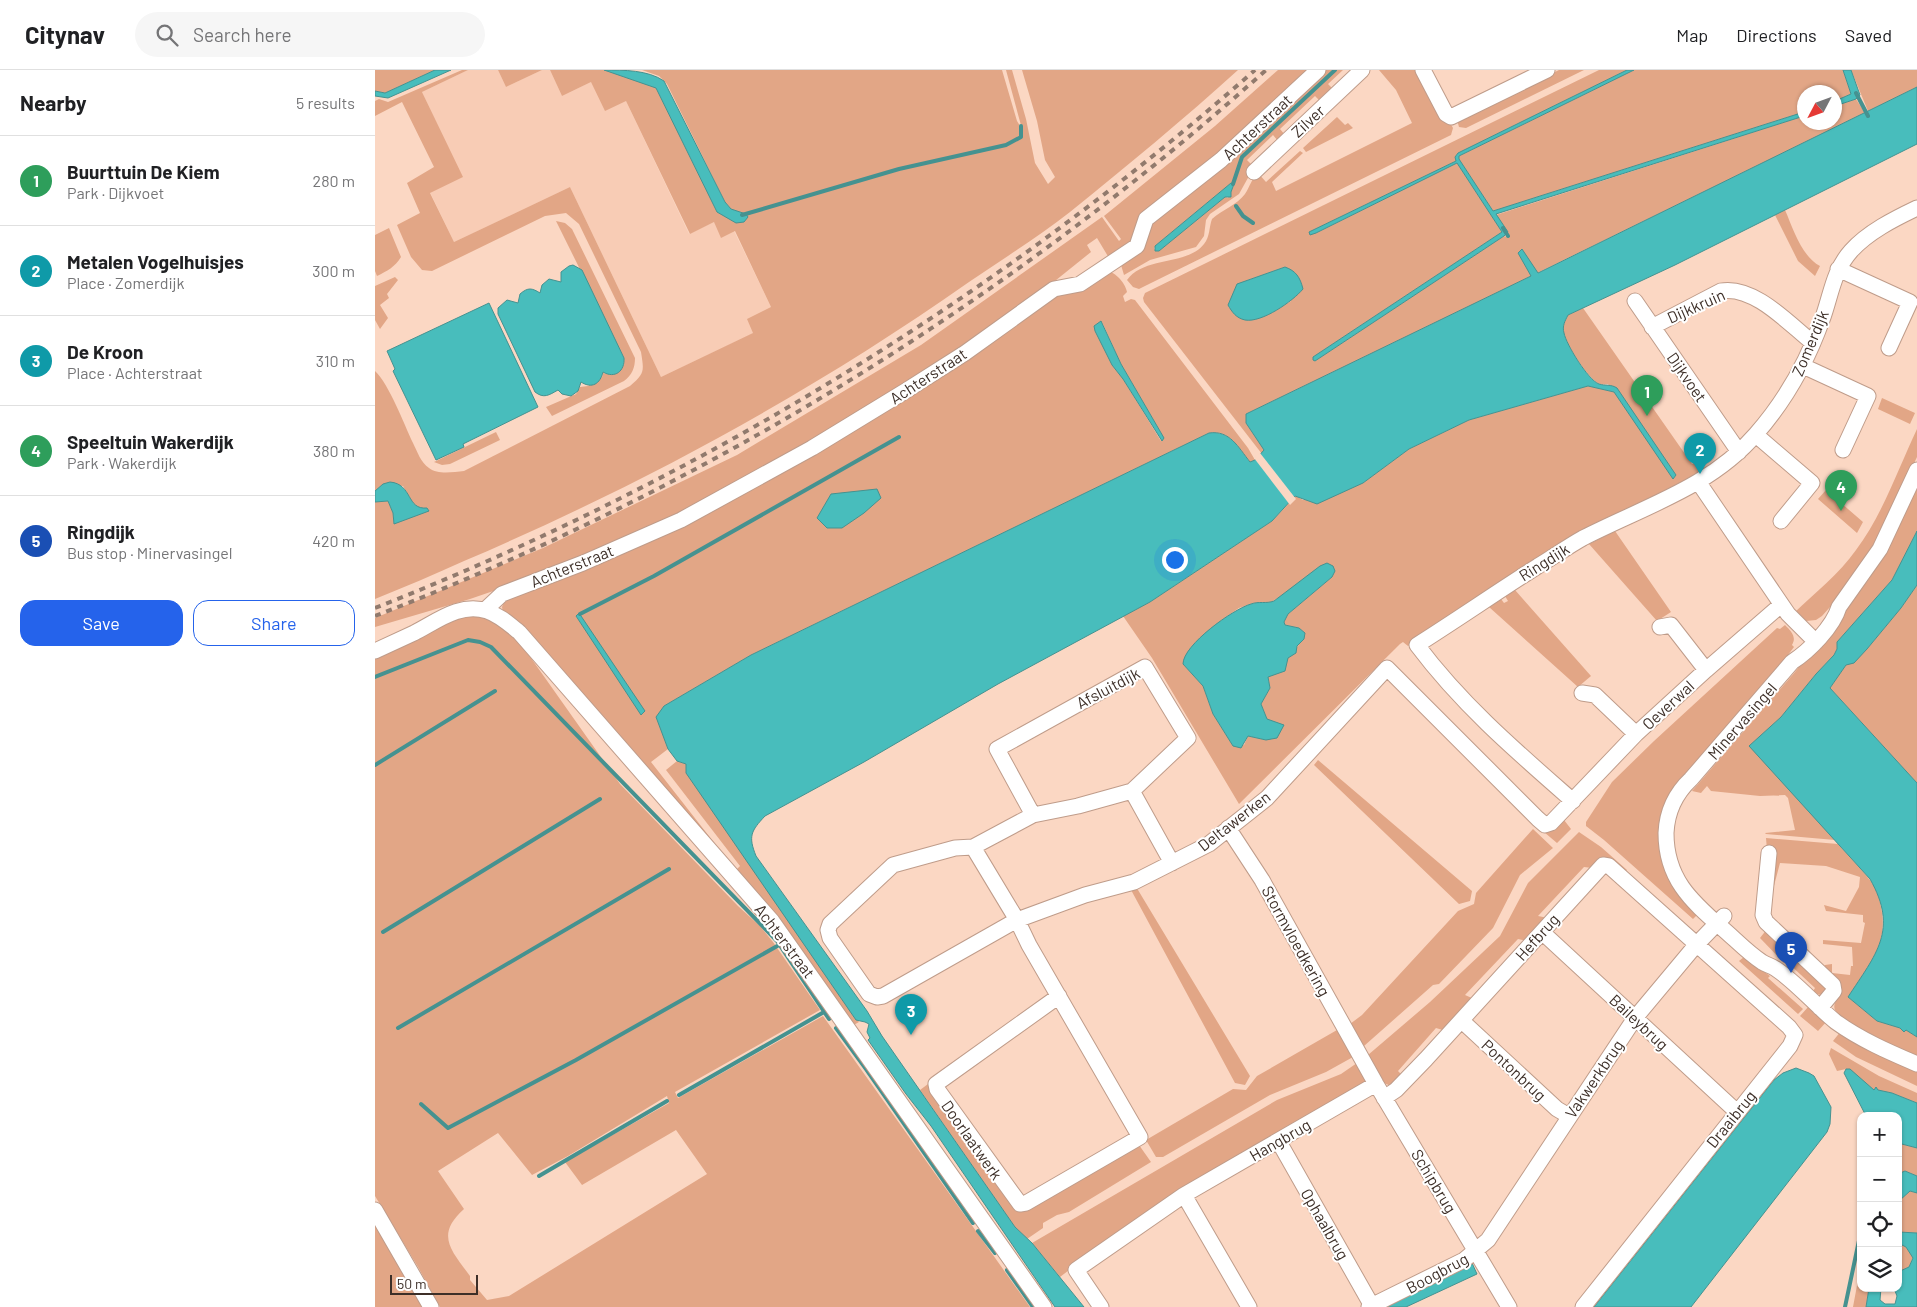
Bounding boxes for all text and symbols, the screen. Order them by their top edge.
search box [135,12,485,57]
text: Citynav [25,20,105,49]
icon: search [153,21,181,49]
text: Search here [193,23,292,46]
text: Map [1676,24,1708,46]
text: Directions [1736,24,1817,46]
text: Saved [1845,24,1892,46]
north arrow [1797,85,1842,130]
text: Nearby [20,90,86,115]
street label: Achterstraat [1218,90,1295,164]
text: 5 results [296,93,355,112]
street label: Zilver [1287,101,1328,141]
text: Buurttuin De Kiem [67,160,220,183]
text: 1 [33,171,39,190]
text: 280 m [313,171,355,190]
text: Park · Dijkvoet [67,183,164,202]
text: Metalen Vogelhuisjes [67,250,244,273]
text: 2 [32,261,40,280]
text: 300 m [312,261,355,280]
text: Place · Zomerdijk [67,273,185,292]
street label: Dijkkruin [1664,284,1728,327]
street label: Zomerdijk [1787,307,1832,379]
text: De Kroon [67,340,143,363]
street label: Achterstraat [886,344,970,407]
street label: Dijkvoet [1664,348,1711,405]
text: 3 [32,351,40,370]
text: 310 m [316,351,355,370]
text: Place · Achterstraat [67,363,203,382]
pin: 1 [1631,375,1663,416]
text: Speeltuin Wakerdijk [67,430,234,453]
pin: 2 [1684,433,1716,474]
text: 4 [31,441,41,460]
text: 380 m [313,441,355,460]
text: Park · Wakerdijk [67,453,176,472]
pin: 4 [1825,470,1857,511]
text: Ringdijk [67,520,135,543]
text: 5 [32,531,40,550]
text: 420 m [312,531,355,550]
street label: Ringdijk [1515,539,1572,584]
street label: Achterstraat [528,540,616,591]
text: Bus stop · Minervasingel [67,543,232,562]
your location [1162,547,1188,573]
button: Save [20,600,183,646]
button: Share [193,600,355,646]
street label: Afsluitdijk [1073,663,1143,712]
street label: Oeverwal [1638,676,1697,733]
street label: Minervasingel [1703,678,1780,763]
street label: Deltawerken [1194,786,1274,855]
street label: Stormvloedkering [1258,882,1335,999]
street label: Achterstraat [751,900,819,981]
street label: Hefbrug [1511,909,1563,964]
pin: 5 [1775,932,1807,973]
street label: Baileybrug [1606,990,1673,1054]
pin: 3 [895,994,927,1035]
street label: Pontonbrug [1478,1035,1550,1104]
street label: Vakwerkbrug [1560,1036,1627,1121]
street label: Draaibrug [1702,1086,1759,1151]
street label: Doorlaatwerk [938,1096,1007,1183]
map controls [1857,1112,1902,1292]
button: + [1857,1112,1902,1157]
street label: Hangbrug [1246,1114,1314,1165]
street label: Schipbrug [1408,1145,1461,1216]
button: − [1857,1157,1902,1202]
street label: Ophaalbrug [1297,1185,1353,1263]
button: locate [1857,1202,1902,1247]
button: layers [1857,1247,1902,1292]
street label: Boogbrug [1402,1248,1471,1297]
scale bar [390,1272,477,1295]
text: 50 m [397,1275,426,1292]

